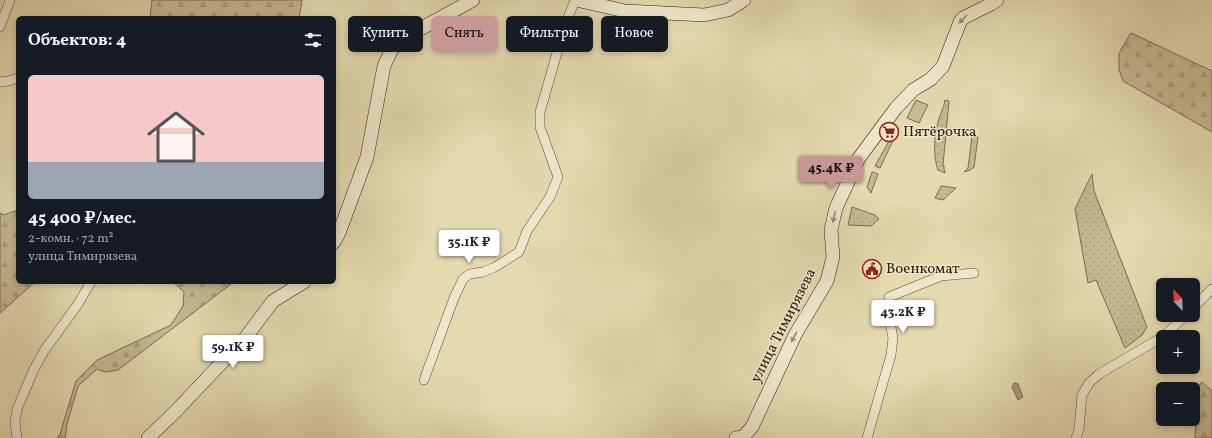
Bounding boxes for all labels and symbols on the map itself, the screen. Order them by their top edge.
one-way arrow [959,15,968,24]
supermarket icon: Пятёрочка [878,121,900,143]
place label: Пятёрочка [903,122,977,143]
pin: 45.4K ₽ [794,156,868,190]
one-way arrow [830,211,836,224]
pin: 35.1K ₽ [432,230,506,264]
public building icon: Военкомат [861,258,883,280]
place label: Военкомат [886,259,960,280]
street label: улица Тимирязева [746,265,822,387]
north arrow [1156,278,1200,322]
pin: 43.2K ₽ [866,300,940,334]
one-way arrow [791,331,797,343]
pin: 59.1K ₽ [196,335,270,369]

